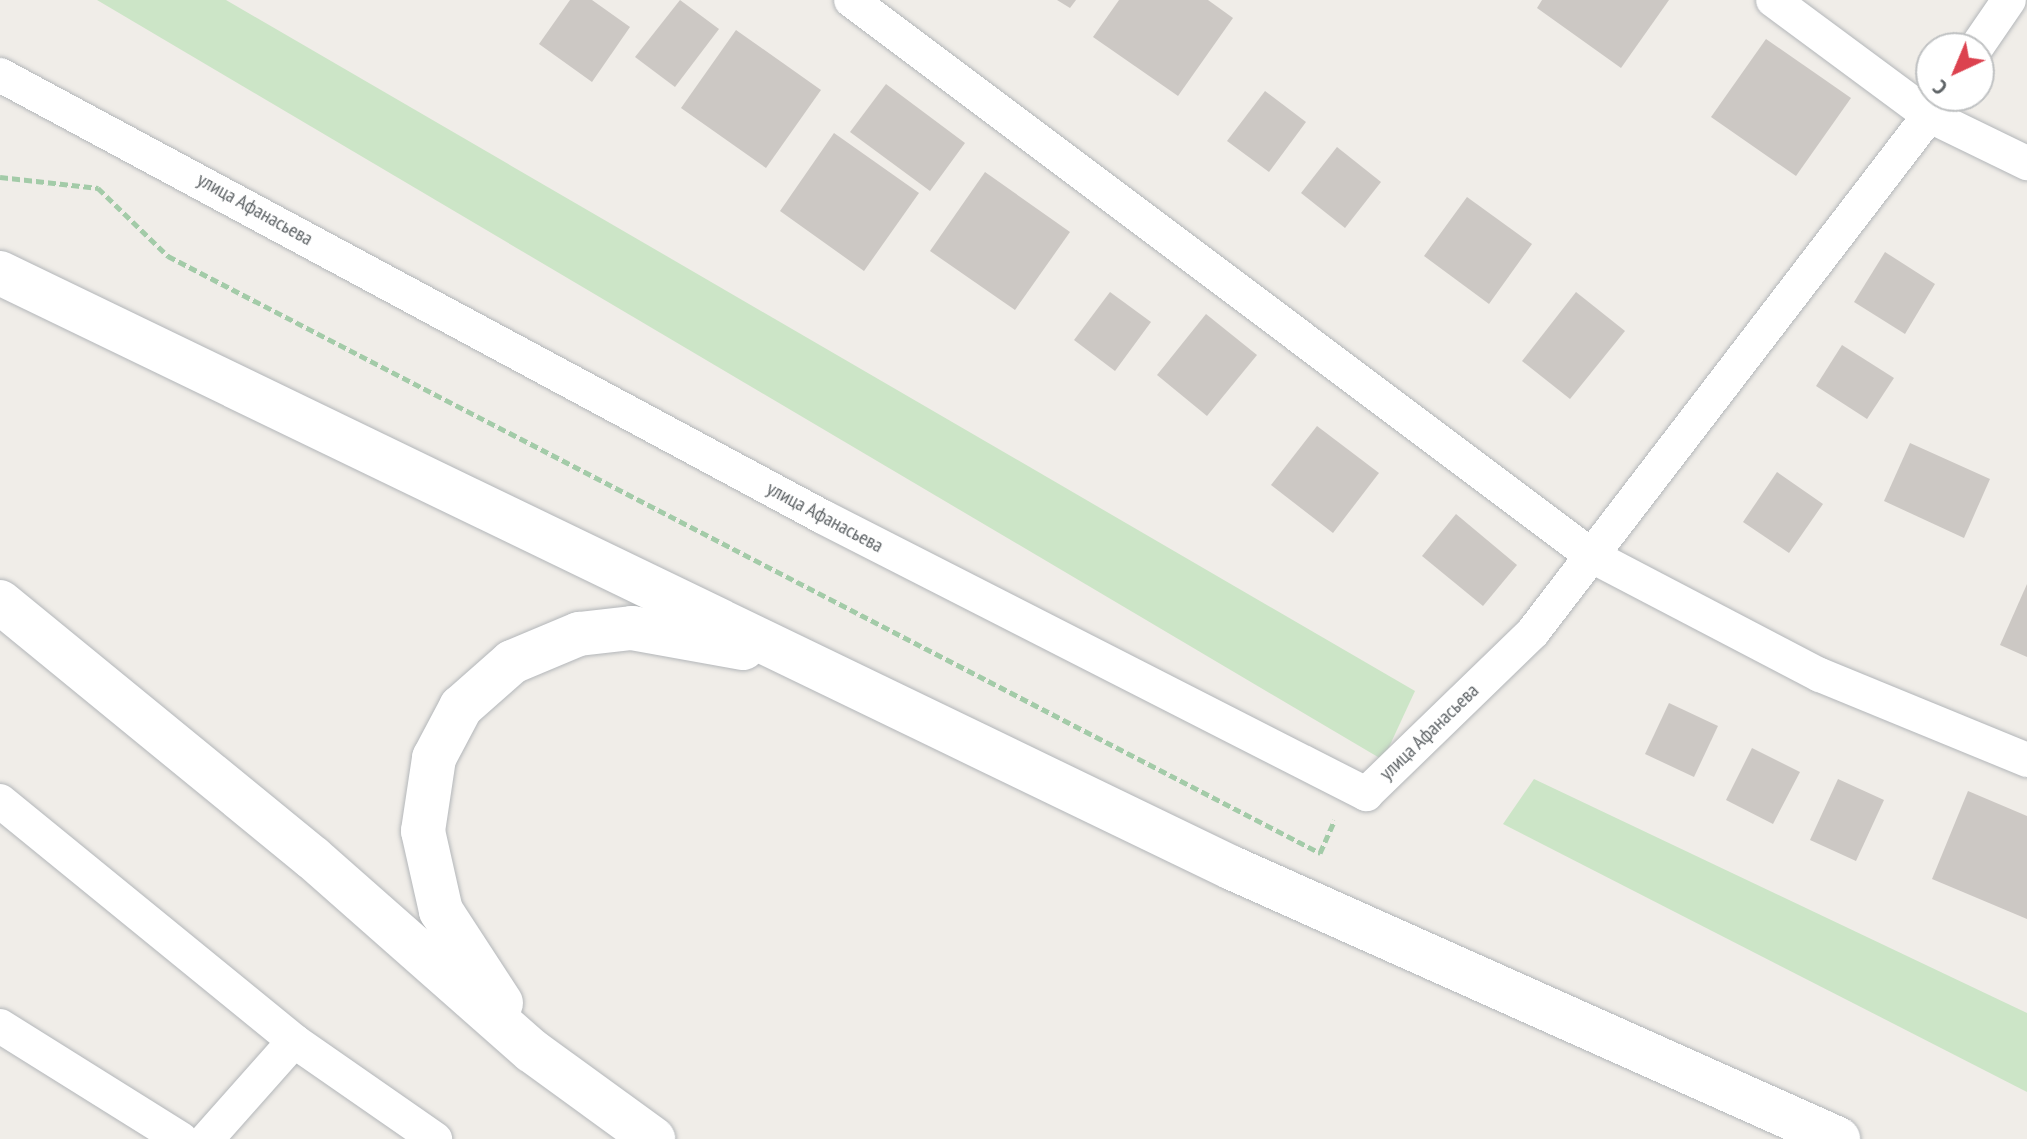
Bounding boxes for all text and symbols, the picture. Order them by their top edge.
north arrow [1915,32,1995,112]
text: С [1926,74,1953,101]
street label: улица Афанасьева [193,167,317,251]
street label: улица Афанасьева [762,476,888,558]
street label: улица Афанасьева [1374,679,1484,785]

